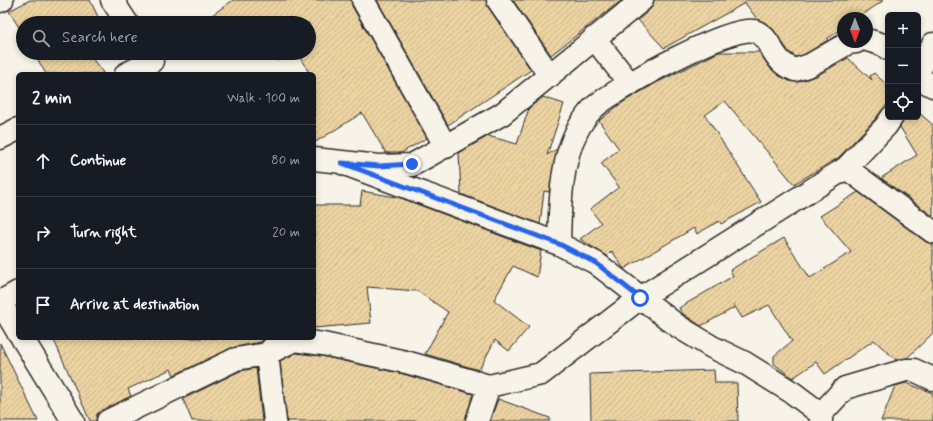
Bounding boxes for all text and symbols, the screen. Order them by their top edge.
north arrow [837,12,873,48]
map controls [885,12,921,120]
button: + [885,12,921,48]
search box [16,16,316,60]
icon: search [30,27,52,49]
text: Search here [62,28,138,48]
button: − [885,48,921,84]
button: locate [885,84,921,120]
text: 2 min [32,87,72,109]
text: Walk · 100 m [227,90,300,107]
icon: ahead [32,150,54,172]
text: Continue [70,151,126,171]
text: 80 m [271,152,300,169]
route end [403,155,421,173]
icon: right [32,222,54,244]
text: Turn right [70,223,137,243]
text: 20 m [272,224,300,241]
route start [631,289,649,307]
icon: arrive [32,294,54,316]
text: Arrive at destination [70,295,199,315]

